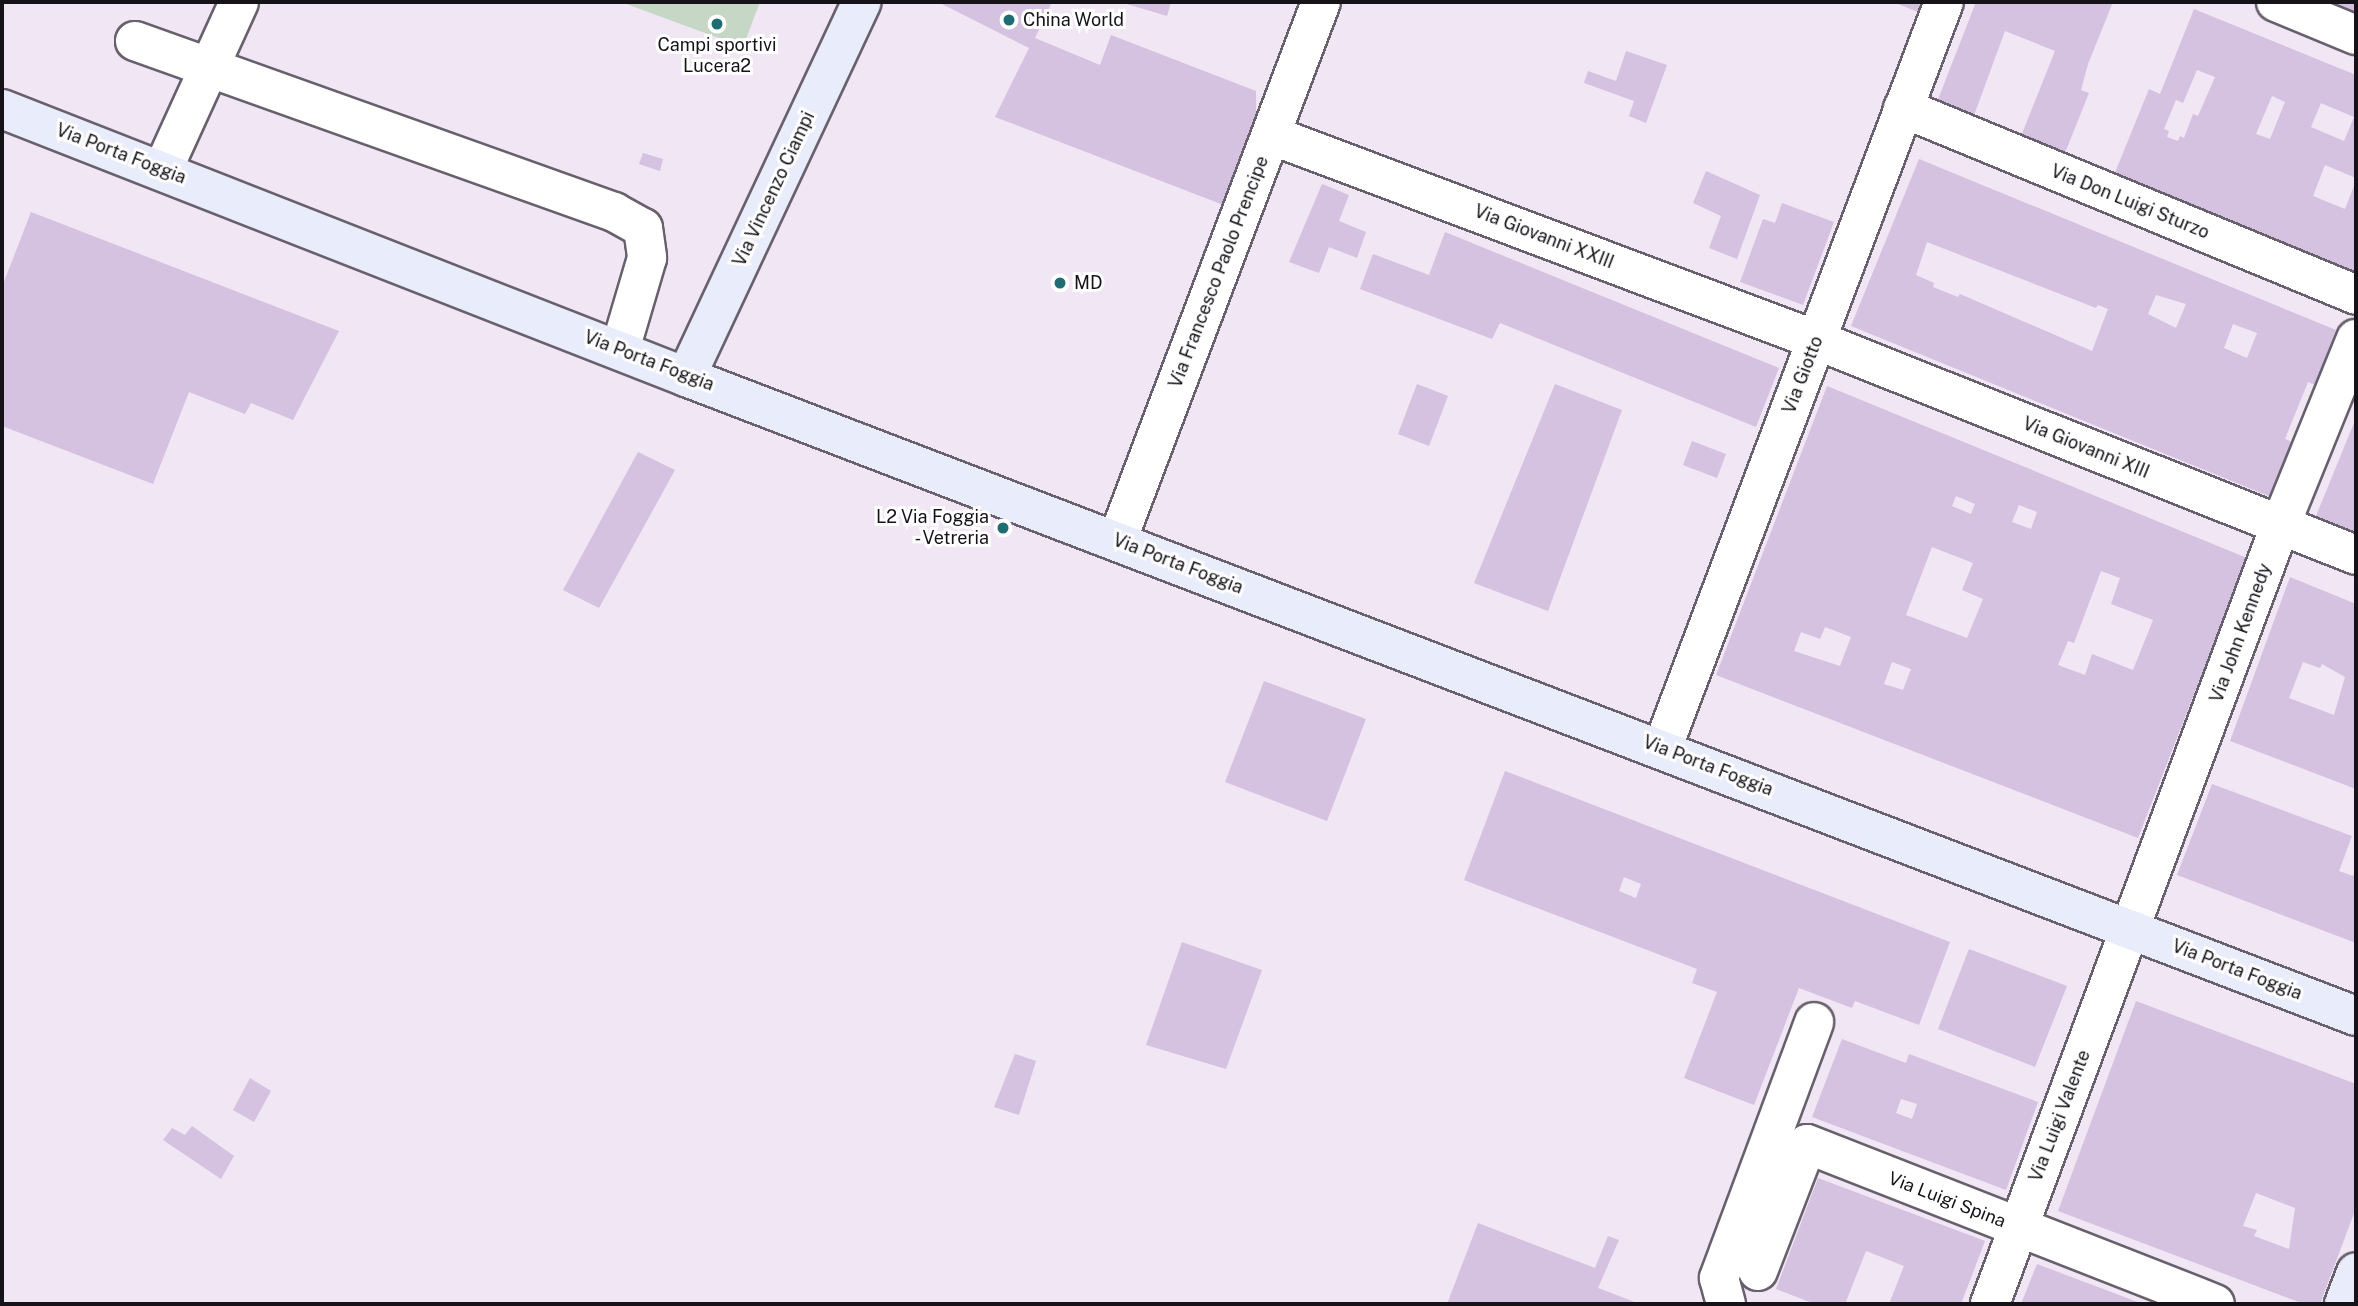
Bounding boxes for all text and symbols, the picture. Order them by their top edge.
place label: China World [1023,9,1124,31]
marker: China World [1001,12,1017,28]
marker: Campi sportivi Lucera2 [709,16,725,32]
place label: Campi sportivi Lucera2 [657,35,777,78]
street label: Via Vincenzo Ciampi [729,108,819,270]
street label: Via Porta Foggia [53,119,189,189]
street label: Via Francesco Paolo Prencipe [1165,153,1273,391]
street label: Via Don Luigi Sturzo [2048,160,2212,244]
street label: Via Giovanni XXIII [1471,200,1617,274]
place label: MD [1074,272,1102,294]
marker: MD [1052,275,1068,291]
street label: Via Porta Foggia [581,326,717,396]
street label: Via Giotto [1778,333,1828,417]
street label: Via Giovanni XIII [2020,413,2152,483]
place label: L2 Via Foggia - Vetreria [875,507,989,550]
marker: L2 Via Foggia - Vetreria [995,520,1011,536]
street label: Via Porta Foggia [1110,529,1246,599]
street label: Via John Kennedy [2206,560,2276,706]
street label: Via Porta Foggia [1640,731,1776,801]
street label: Via Porta Foggia [2169,935,2305,1005]
street label: Via Luigi Valente [2025,1047,2095,1185]
street label: Via Luigi Spina [1885,1168,2009,1232]

